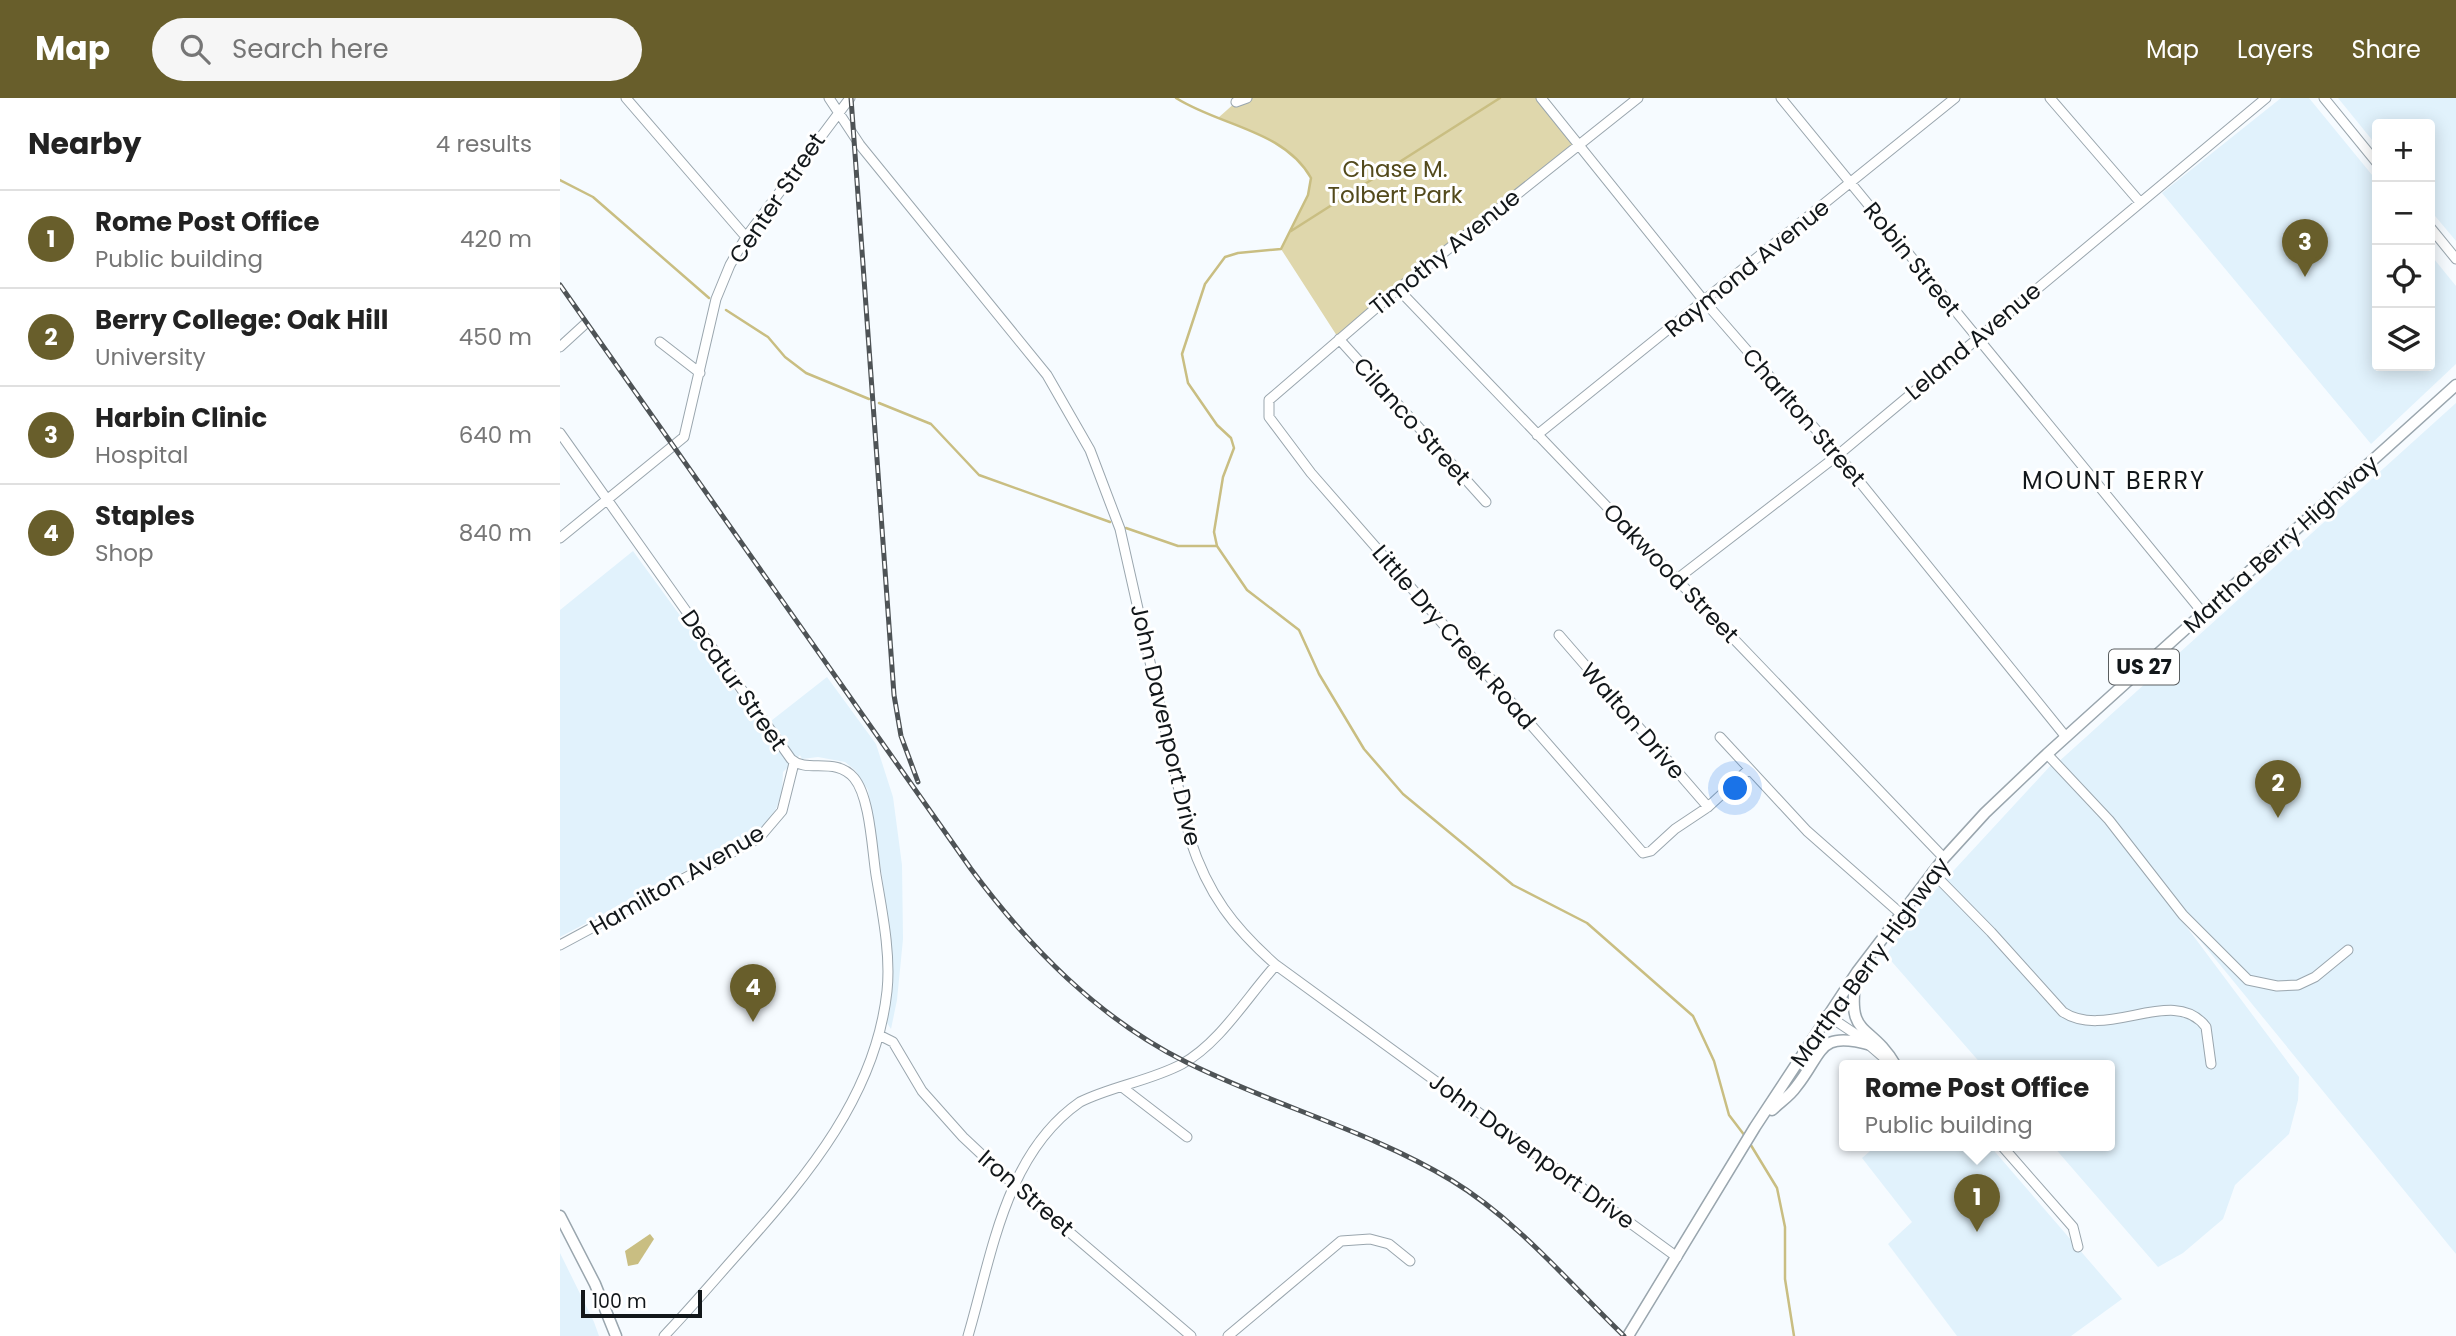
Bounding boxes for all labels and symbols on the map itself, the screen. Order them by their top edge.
street label: Center Street [721,126,833,270]
park label: Chase M. Tolbert Park [1327,153,1463,211]
street label: Timothy Avenue [1363,181,1527,323]
street label: Raymond Avenue [1658,191,1836,345]
street label: Robin Street [1856,195,1968,323]
pin: 3 [2282,219,2328,277]
street label: Leland Avenue [1898,275,2048,407]
street label: Charlton Street [1735,341,1873,493]
street label: Cilanco Street [1346,350,1478,492]
street label: Martha Berry Highway [2176,448,2386,640]
district label: MOUNT BERRY [2022,464,2206,497]
street label: Oakwood Street [1596,496,1746,650]
street label: Little Dry Creek Road [1365,538,1543,736]
street label: John Davenport Drive [1123,601,1209,849]
street label: Decatur Street [674,603,794,757]
road number: US 27 [2109,650,2179,684]
street label: Walton Drive [1573,656,1693,786]
pin: 2 [2255,760,2301,818]
your location [1718,771,1752,805]
street label: Hamilton Avenue [584,817,770,943]
street label: Martha Berry Highway [1783,850,1957,1074]
pin: 4 [730,964,776,1022]
street label: John Davenport Drive [1423,1065,1641,1237]
street label: Iron Street [971,1142,1081,1244]
pin: 1 [1954,1174,2000,1232]
scale bar [581,1287,702,1319]

